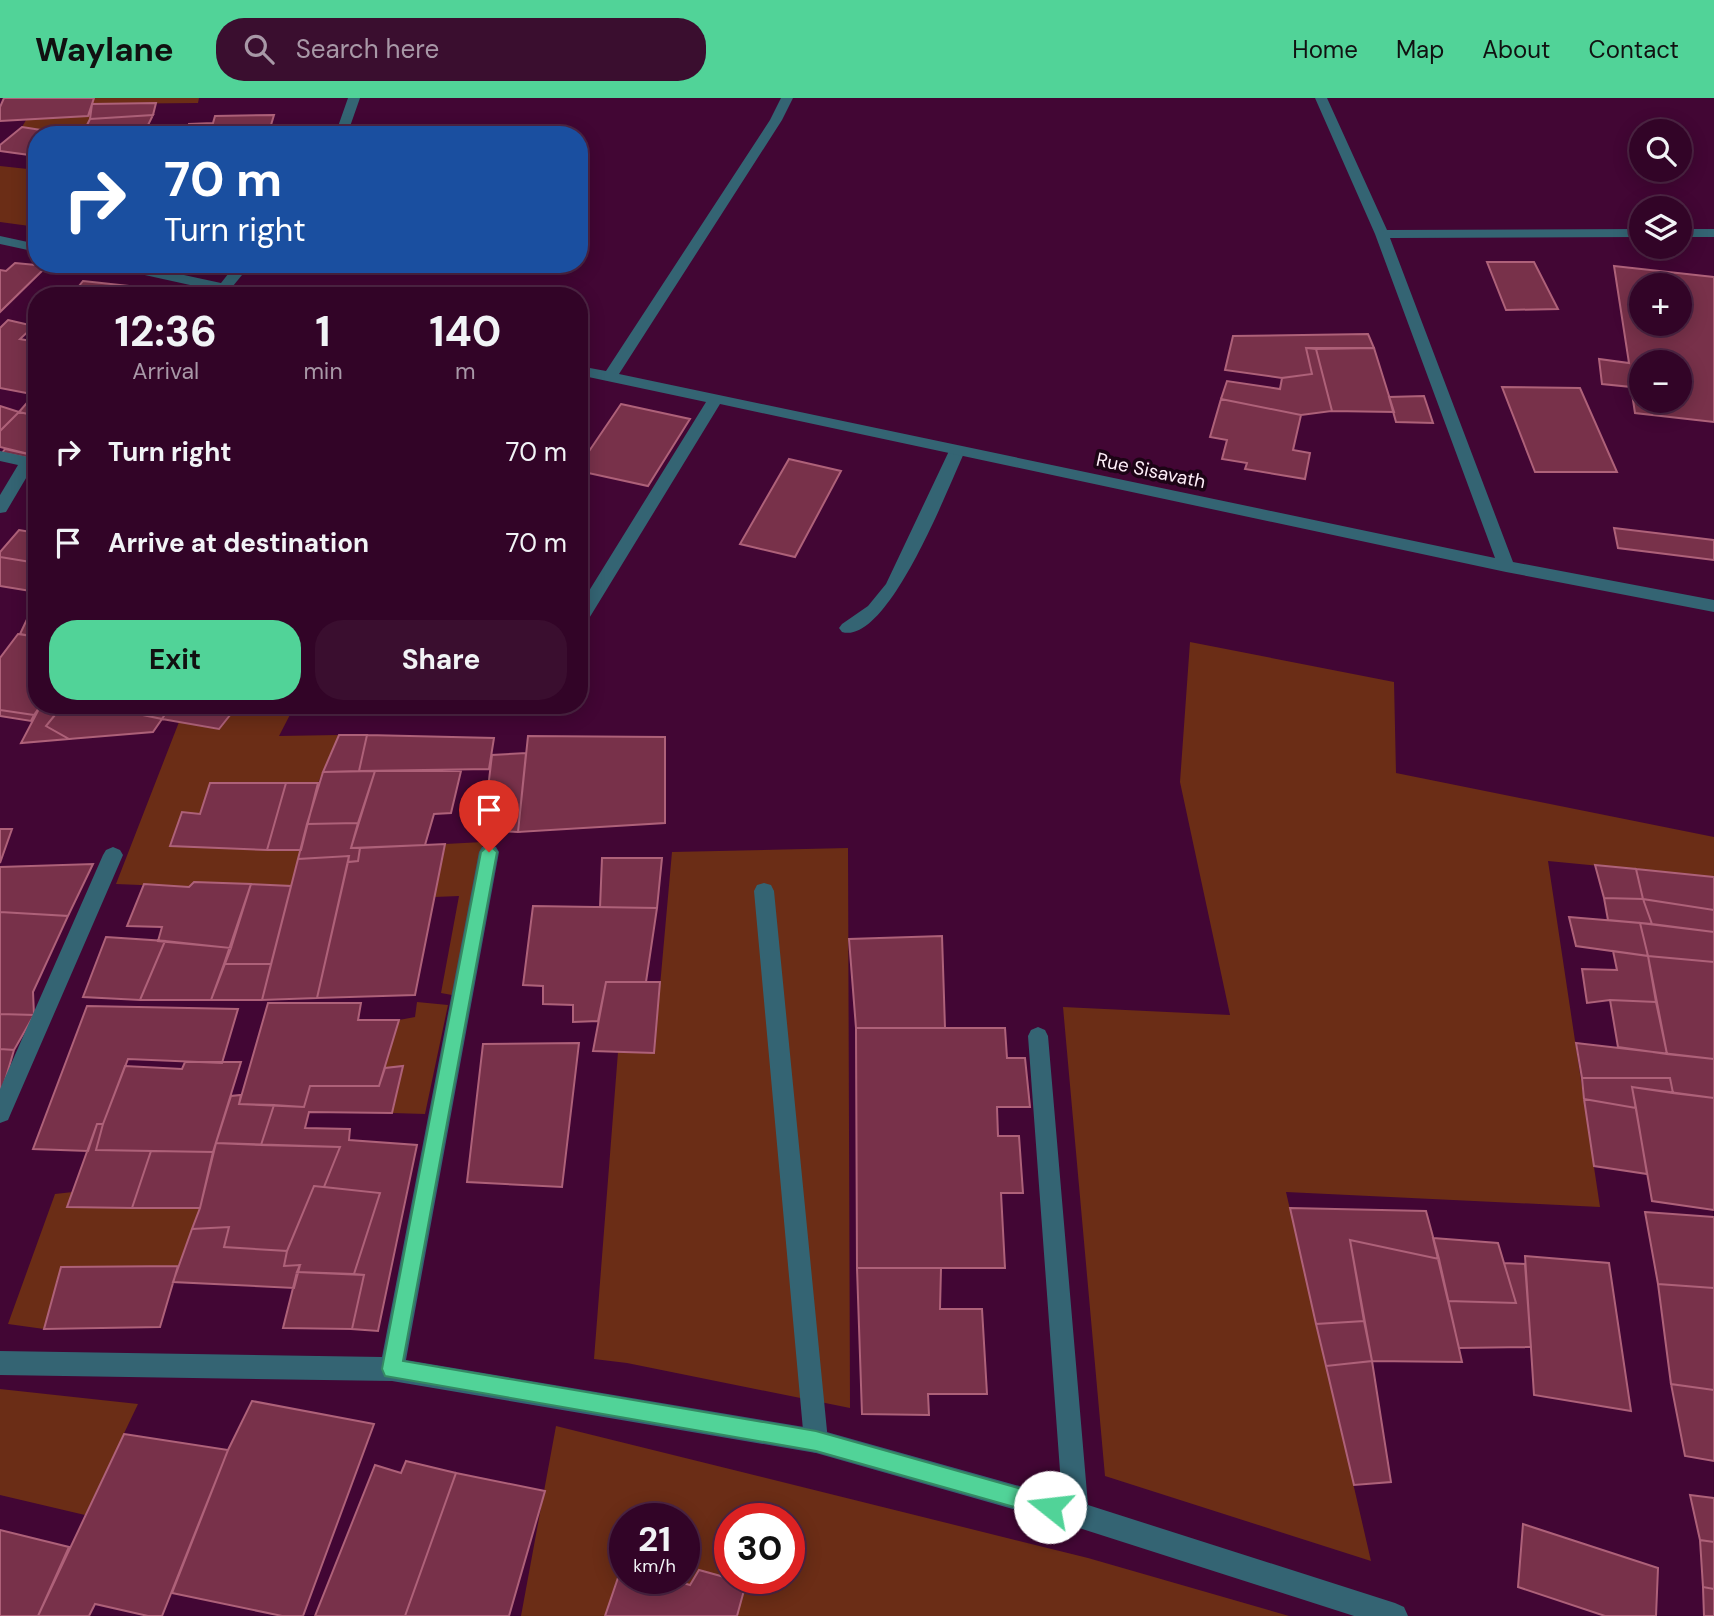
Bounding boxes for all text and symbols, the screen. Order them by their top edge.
search box [216,18,706,81]
text: Waylane [35,28,174,71]
icon: search [240,30,278,68]
text: Search here [296,32,439,66]
text: Home [1292,34,1358,65]
text: Map [1396,34,1444,65]
text: About [1482,34,1551,65]
text: Contact [1589,34,1679,65]
map controls [1629,119,1692,413]
button: search [1629,119,1692,182]
text: 70 m [164,147,282,211]
icon: right [49,154,140,245]
button: layers [1629,196,1692,259]
text: Turn right [164,209,306,251]
button: + [1629,273,1692,336]
text: 12:36 [115,304,217,359]
text: 1 [315,304,331,359]
text: 140 [429,304,501,359]
button: − [1629,350,1692,413]
text: Arrival [132,356,199,386]
text: min [303,356,343,386]
text: m [455,356,476,386]
icon: right [49,433,87,471]
text: Turn right [108,435,232,469]
text: 70 m [506,435,567,469]
street label: Rue Sisavath [1094,447,1208,494]
icon: arrive [49,524,87,562]
text: Arrive at destination [108,526,369,560]
text: 70 m [506,526,567,560]
button: Exit [49,620,301,700]
button: Share [315,620,567,700]
pin [459,780,519,852]
icon: arrive [470,791,508,829]
position arrow [1013,1470,1087,1544]
speed limit sign: 30 [714,1503,805,1594]
text: 21 [638,1516,671,1562]
text: km/h [633,1554,676,1578]

